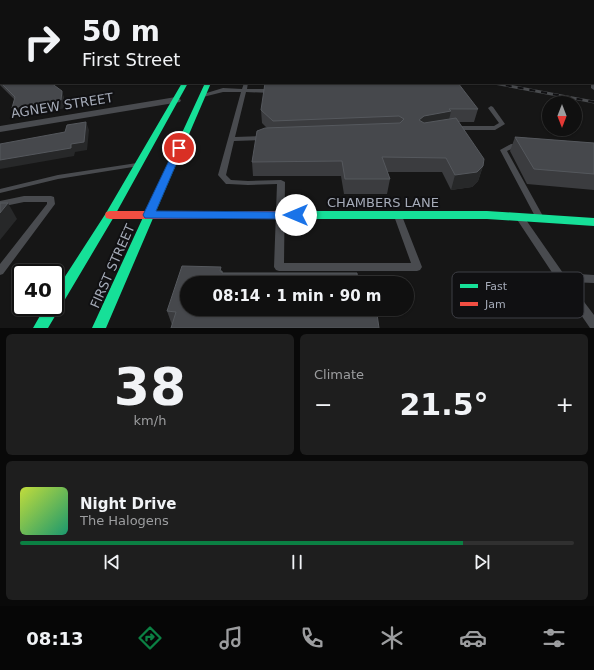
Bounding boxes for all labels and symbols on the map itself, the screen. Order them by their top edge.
street label: AGNEW STREET [10,90,114,121]
north arrow [542,96,582,136]
pin [162,131,196,165]
position arrow [275,194,317,236]
street label: CHAMBERS LANE [327,195,439,210]
street label: FIRST STREET [87,222,138,310]
speed limit sign: 40 [12,264,64,316]
legend [452,272,584,318]
text: Fast [485,280,508,293]
text: Jam [484,298,506,311]

